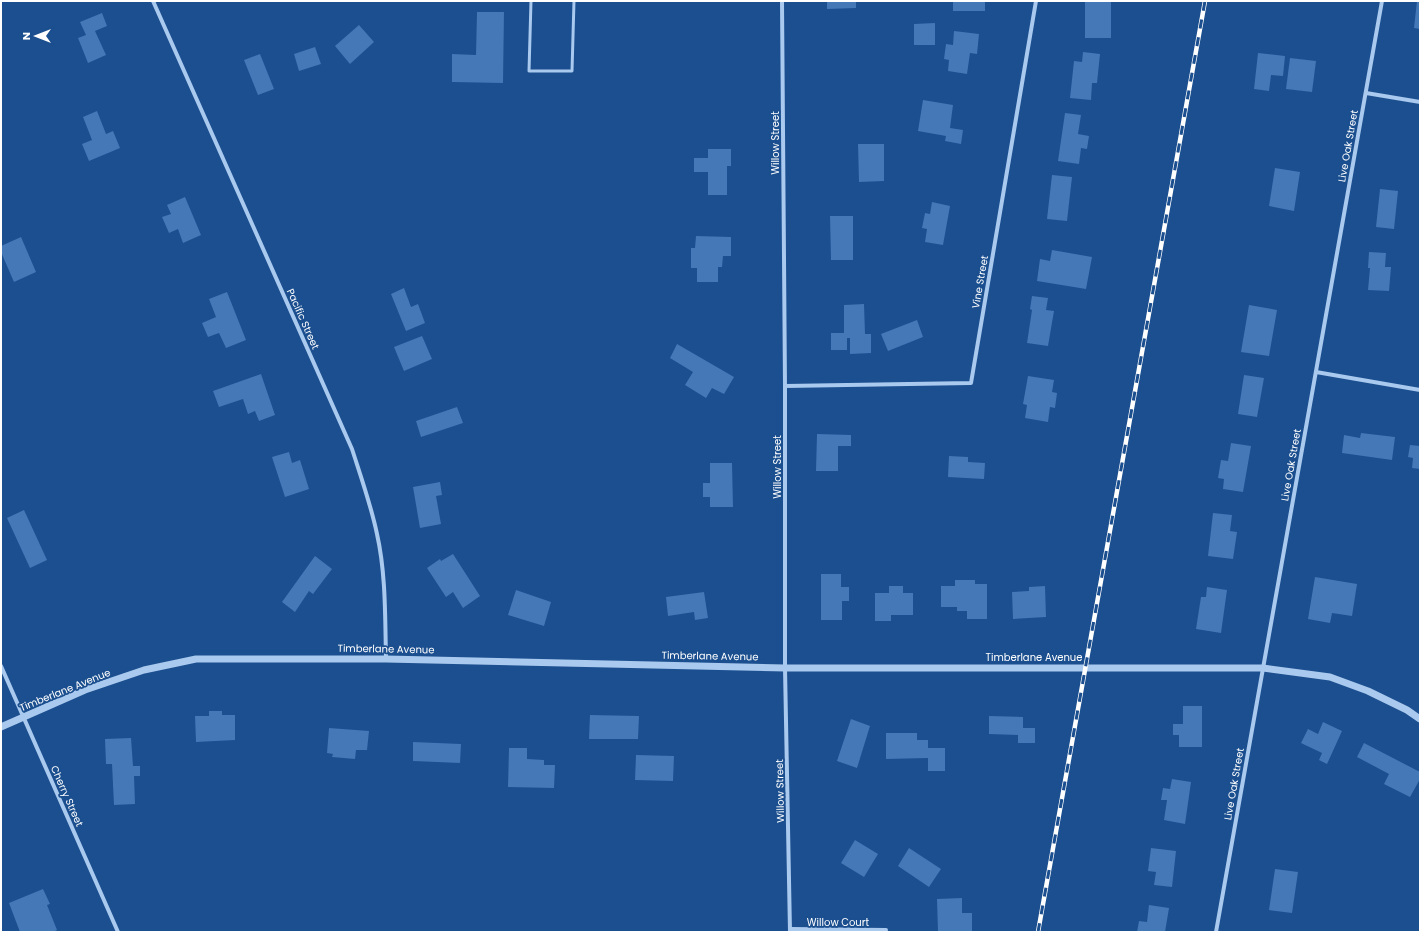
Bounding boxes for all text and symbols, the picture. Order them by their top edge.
north arrow [16,16,56,56]
text: N [18,32,34,40]
street label: Live Oak Street [1334,108,1362,183]
street label: Willow Street [768,111,783,175]
street label: Vine Street [968,254,992,310]
street label: Pacific Street [283,286,323,352]
street label: Live Oak Street [1277,427,1305,502]
street label: Willow Street [770,435,785,499]
street label: Timberlane Avenue [337,641,435,657]
street label: Timberlane Avenue [661,648,759,664]
street label: Timberlane Avenue [986,650,1082,665]
street label: Timberlane Avenue [17,665,113,715]
street label: Live Oak Street [1220,746,1248,821]
street label: Willow Street [772,759,788,823]
street label: Cherry Street [47,763,87,829]
street label: Willow Court [807,915,870,930]

